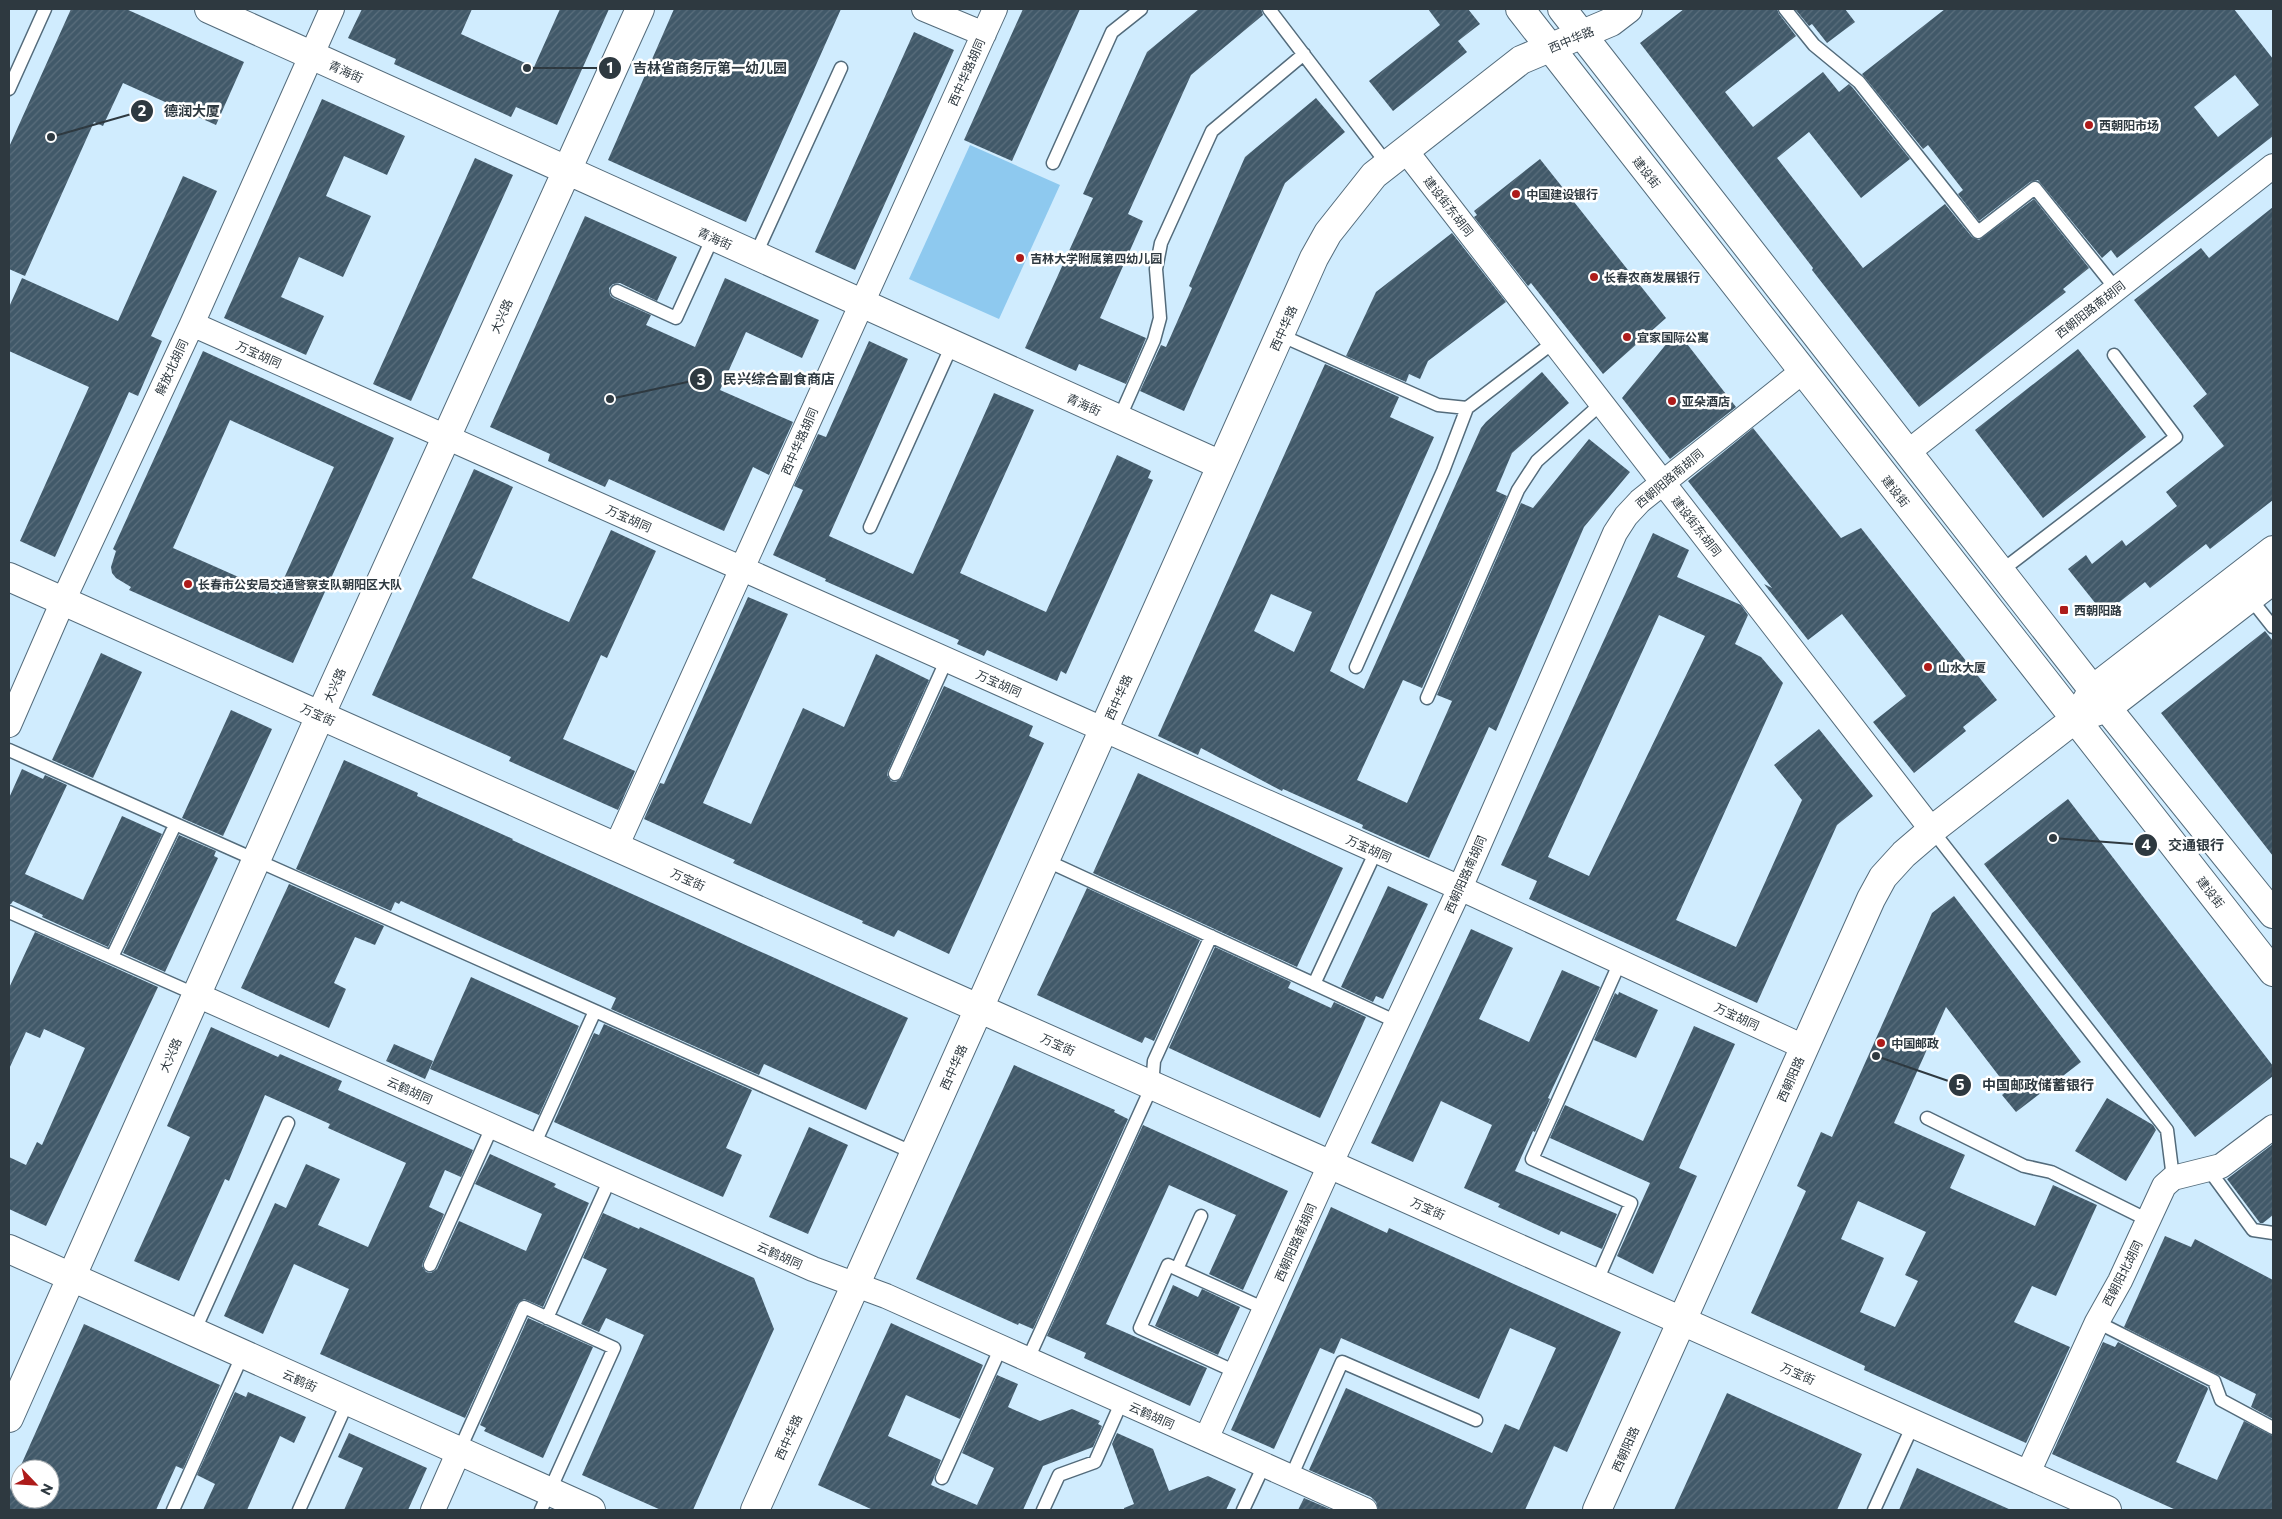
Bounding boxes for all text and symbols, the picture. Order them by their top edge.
street label: 西中华路 [1546,23,1596,55]
street label: 西中华路胡同 [945,36,987,108]
callout: 吉林省商务厅第一幼儿园 [598,54,797,83]
street label: 青海街 [327,57,365,85]
text: 1 [607,58,613,76]
text: 吉林省商务厅第一幼儿园 [633,59,787,76]
callout: 德润大厦 [129,96,230,125]
text: 2 [138,101,146,119]
text: 德润大厦 [164,102,220,119]
place label: 西朝阳市场 [2099,118,2159,132]
marker: 西朝阳市场 [2083,119,2095,131]
street label: 建设街 [1630,154,1664,190]
street label: 建设街东胡同 [1421,173,1477,239]
place label: 中国建设银行 [1526,187,1598,201]
marker: 中国建设银行 [1510,188,1522,200]
street label: 青海街 [696,224,734,252]
place label: 吉林大学附属第四幼儿园 [1030,251,1162,265]
marker: 吉林大学附属第四幼儿园 [1014,252,1026,264]
place label: 长春农商发展银行 [1604,270,1700,284]
marker: 长春农商发展银行 [1588,271,1600,283]
street label: 西朝阳路南胡同 [2053,278,2127,340]
street label: 大兴路 [487,297,515,335]
street label: 西中华路 [1267,303,1299,353]
place label: 宜家国际公寓 [1637,330,1709,344]
marker: 宜家国际公寓 [1621,331,1633,343]
street label: 解放北胡同 [152,337,190,397]
street label: 万宝胡同 [234,338,284,370]
callout: 民兴综合副食商店 [688,365,845,394]
text: 3 [697,370,706,388]
text: 民兴综合副食商店 [723,370,835,387]
street label: 青海街 [1065,390,1103,418]
place label: 亚朵酒店 [1682,394,1730,408]
marker: 亚朵酒店 [1666,395,1678,407]
street label: 西中华路胡同 [778,405,820,477]
street label: 西朝阳路南胡同 [1632,446,1706,510]
street label: 建设街 [1879,473,1913,509]
street label: 建设街东胡同 [1669,493,1725,559]
street label: 万宝胡同 [604,502,654,534]
place label: 长春市公安局交通警察支队朝阳区大队 [198,577,402,591]
marker: 长春市公安局交通警察支队朝阳区大队 [182,578,194,590]
place label: 西朝阳路 [2074,603,2122,617]
marker: 西朝阳路 [2058,604,2070,616]
place label: 山水大厦 [1938,660,1986,674]
marker: 山水大厦 [1922,661,1934,673]
street label: 大兴路 [320,666,348,704]
street label: 万宝胡同 [974,667,1024,699]
street label: 西中华路 [1102,672,1134,722]
street label: 万宝街 [299,700,337,728]
callout: 交通银行 [2133,830,2234,859]
street label: 万宝胡同 [1344,832,1394,864]
street label: 西朝阳路南胡同 [1442,833,1488,915]
text: 4 [2141,835,2151,853]
text: 交通银行 [2168,836,2224,853]
street label: 万宝街 [669,865,707,893]
street label: 建设街 [2194,874,2228,910]
street label: 万宝胡同 [1712,1000,1762,1032]
street label: 万宝街 [1039,1030,1077,1058]
street label: 大兴路 [156,1036,184,1074]
place label: 中国邮政 [1891,1036,1939,1050]
marker: 中国邮政 [1875,1037,1887,1049]
street label: 西中华路 [937,1042,969,1092]
street label: 西朝阳路 [1774,1054,1806,1104]
callout: 中国邮政储蓄银行 [1947,1070,2104,1099]
street label: 云鹤胡同 [385,1074,435,1106]
text: 5 [1956,1075,1965,1093]
text: 中国邮政储蓄银行 [1982,1076,2094,1093]
street label: 万宝街 [1409,1194,1447,1222]
street label: 西朝阳路南胡同 [1272,1201,1318,1283]
street label: 西朝阳北胡同 [2099,1238,2145,1308]
street label: 云鹤胡同 [755,1239,805,1271]
street label: 万宝街 [1779,1359,1817,1387]
street label: 云鹤街 [281,1366,319,1394]
street label: 云鹤胡同 [1127,1399,1177,1431]
street label: 西中华路 [772,1412,804,1462]
street label: 西朝阳路 [1609,1424,1641,1474]
north arrow [10,1459,60,1509]
text: N [37,1481,57,1498]

